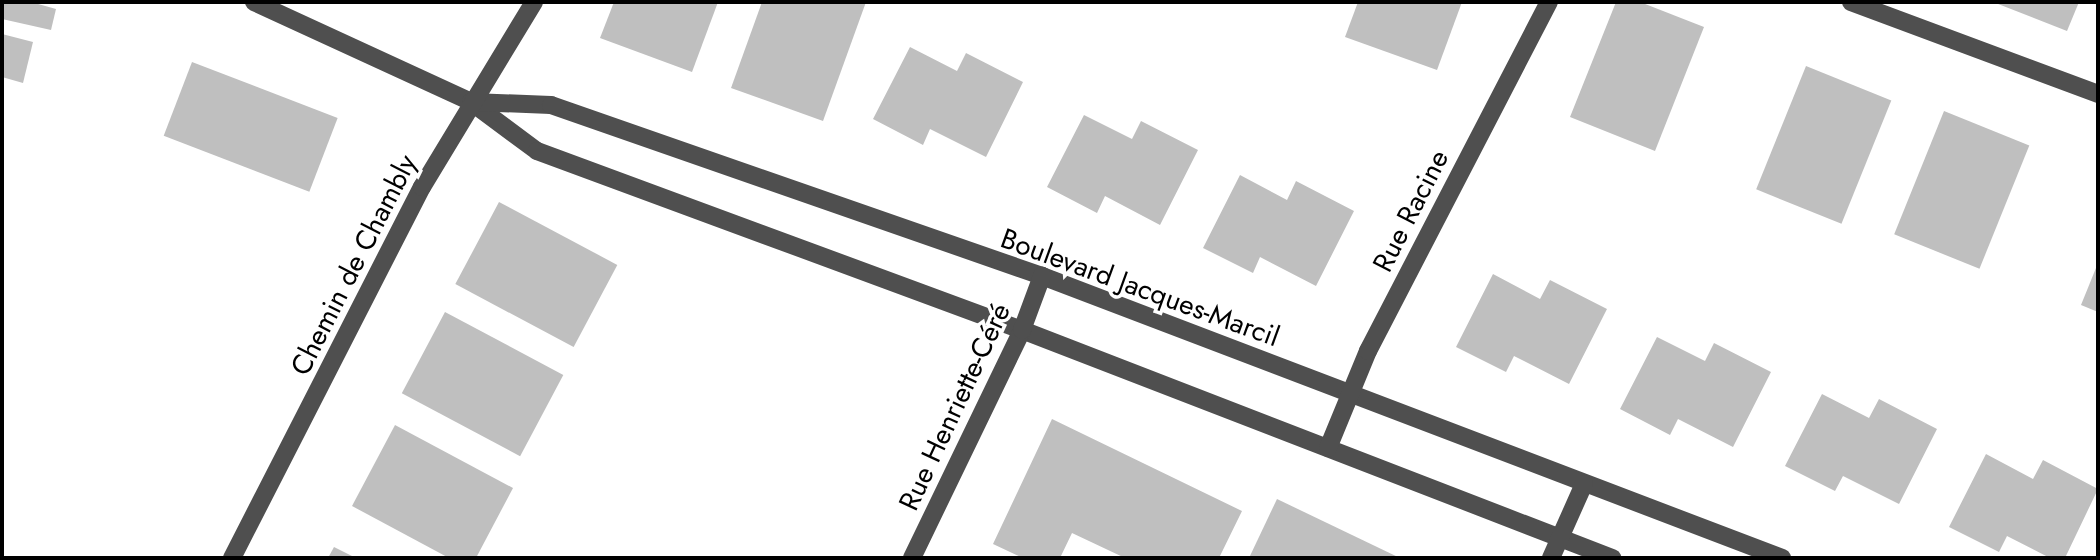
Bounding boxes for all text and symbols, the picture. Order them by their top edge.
street label: Rue Racine [1366,145,1456,277]
street label: Chemin de Chambly [284,149,424,381]
street label: Boulevard Jacques-Marcil [996,222,1284,354]
street label: Rue Henriette-Céré [892,298,1018,516]

